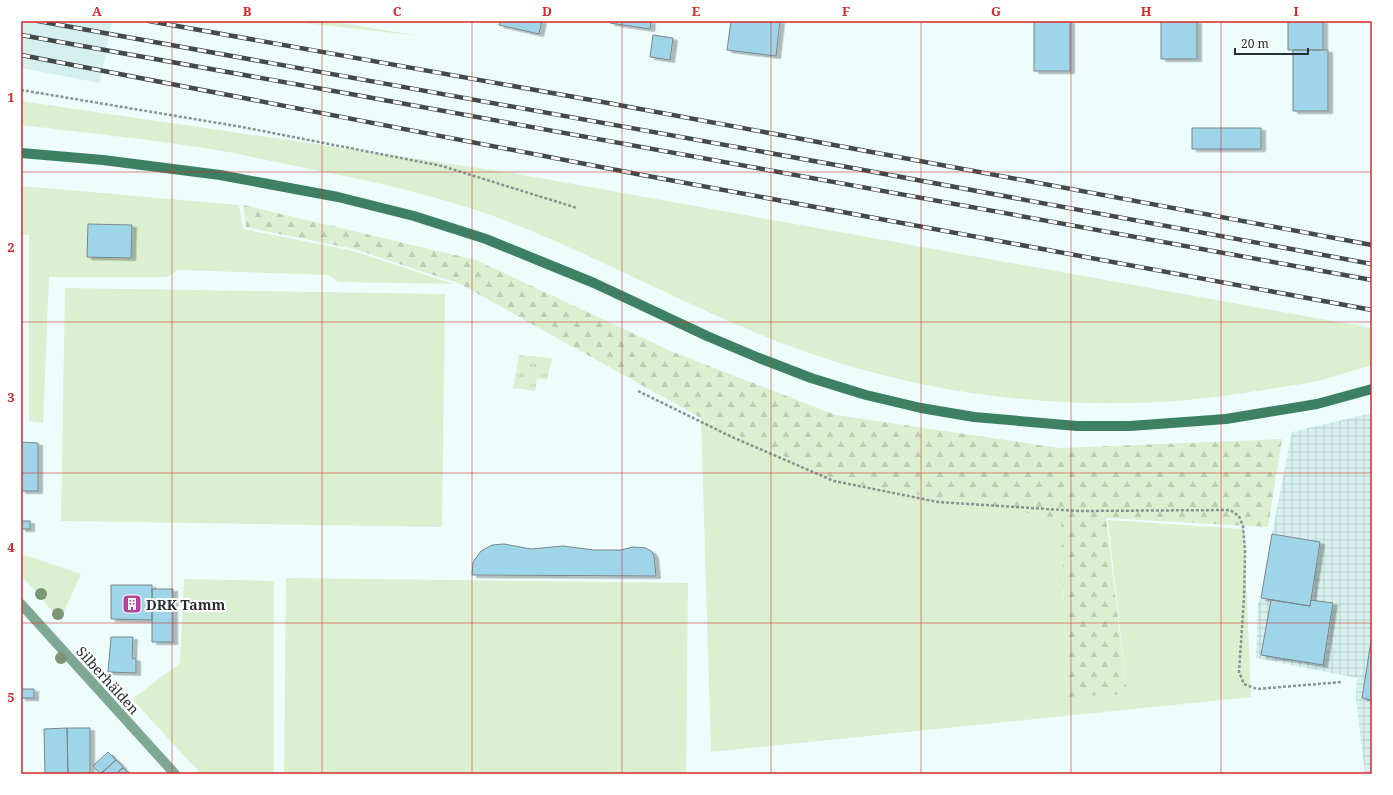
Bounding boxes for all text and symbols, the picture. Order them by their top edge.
text: A [92,2,102,20]
text: B [243,2,252,20]
text: C [393,2,402,20]
text: D [542,2,552,20]
text: E [692,2,701,20]
text: F [842,2,850,20]
text: G [991,2,1001,20]
text: H [1141,2,1152,20]
text: I [1293,2,1299,20]
scale bar [1235,30,1308,56]
text: 20 m [1241,35,1269,52]
text: 1 [7,88,15,106]
text: 2 [7,238,15,256]
text: 3 [7,388,15,406]
text: 4 [7,538,15,556]
building icon: DRK Tamm [121,593,143,615]
place label: DRK Tamm [146,595,226,614]
street label: Silberhälden [72,642,144,718]
text: 5 [7,688,15,706]

